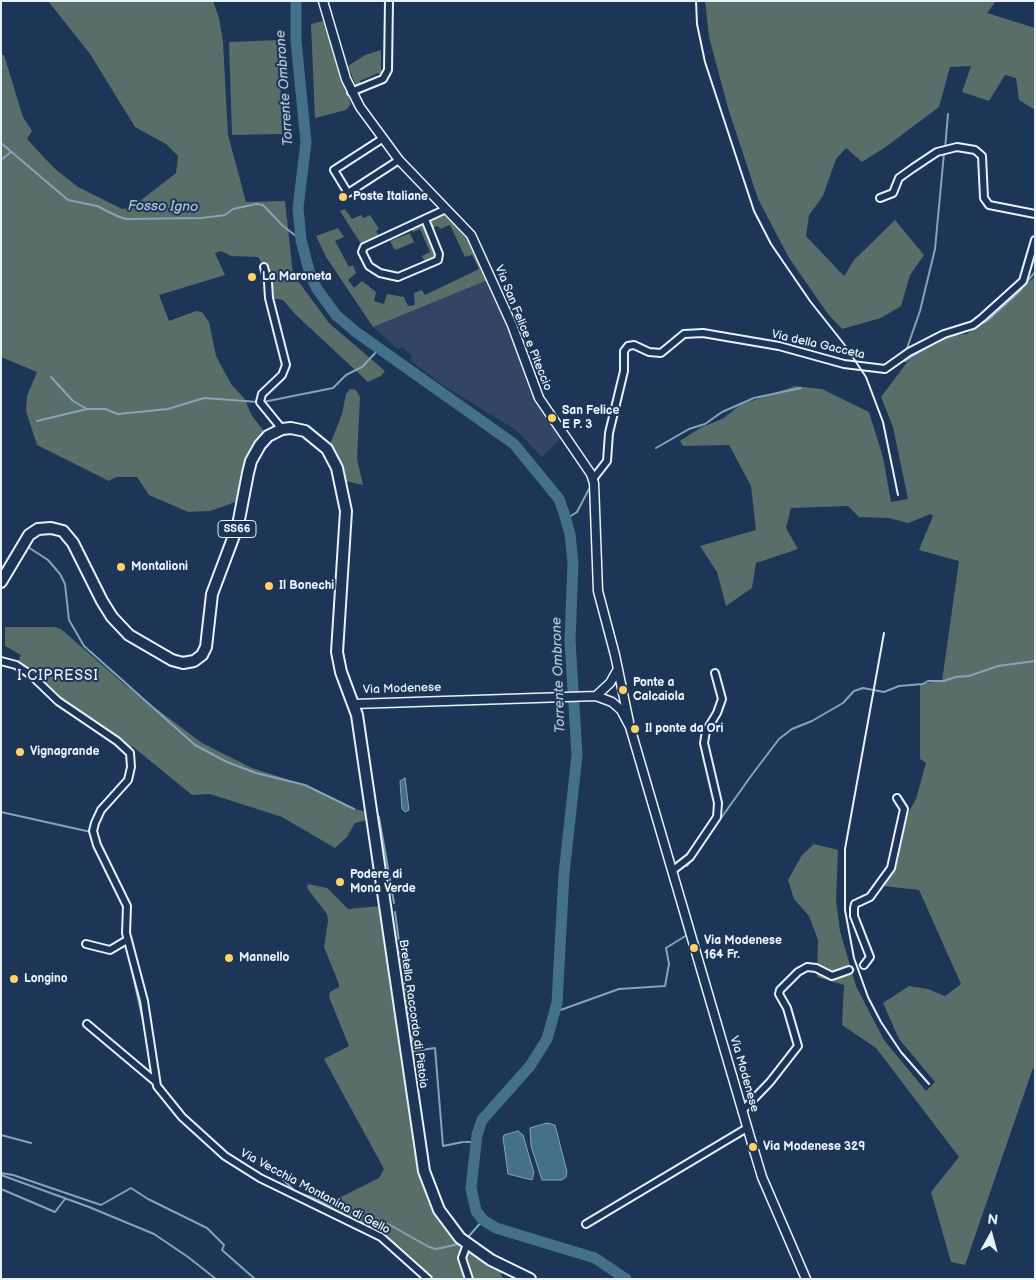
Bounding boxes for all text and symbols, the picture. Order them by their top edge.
water label: Torrente Ombrone [273,29,297,147]
place label: Poste Italiane [353,190,428,204]
marker: Poste Italiane [337,191,349,203]
water label: Fosso Igno [128,198,198,216]
street label: Via San Felice e Piteccio [491,263,555,393]
place label: La Maroneta [262,270,332,284]
marker: La Maroneta [246,271,258,283]
street label: Via della Gacceta [770,327,866,363]
place label: San Felice E P. 3 [562,404,619,432]
marker: San Felice E P. 3 [546,412,558,424]
road number: SS66 [218,520,256,538]
place label: Montalioni [131,560,188,574]
marker: Montalioni [115,561,127,573]
place label: Il Bonechi [279,579,334,593]
marker: Il Bonechi [263,580,275,592]
water label: Torrente Ombrone [549,617,569,733]
district label: I CIPRESSI [16,668,100,684]
place label: Ponte a Calcaiola [633,676,685,704]
street label: Via Modenese [363,680,441,698]
marker: Ponte a Calcaiola [617,684,629,696]
place label: Il ponte da Ori [645,722,723,736]
marker: Il ponte da Ori [629,723,641,735]
place label: Vignagrande [30,745,99,759]
marker: Vignagrande [14,746,26,758]
place label: Podere di Mona Verde [350,868,416,896]
marker: Podere di Mona Verde [334,876,346,888]
place label: Via Modenese 164 Fr. [704,934,782,962]
street label: Bretella Raccordo di Pistoia [395,939,431,1089]
marker: Via Modenese 164 Fr. [688,942,700,954]
place label: Mannello [239,951,289,965]
marker: Mannello [223,952,235,964]
place label: Longino [24,972,68,986]
marker: Longino [8,973,20,985]
street label: Via Modenese [726,1034,762,1114]
place label: Via Modenese 329 [763,1140,865,1154]
marker: Via Modenese 329 [747,1141,759,1153]
street label: Via Vecchia Montanina di Gello [238,1146,392,1238]
north arrow [966,1210,1016,1260]
text: N [987,1211,999,1229]

